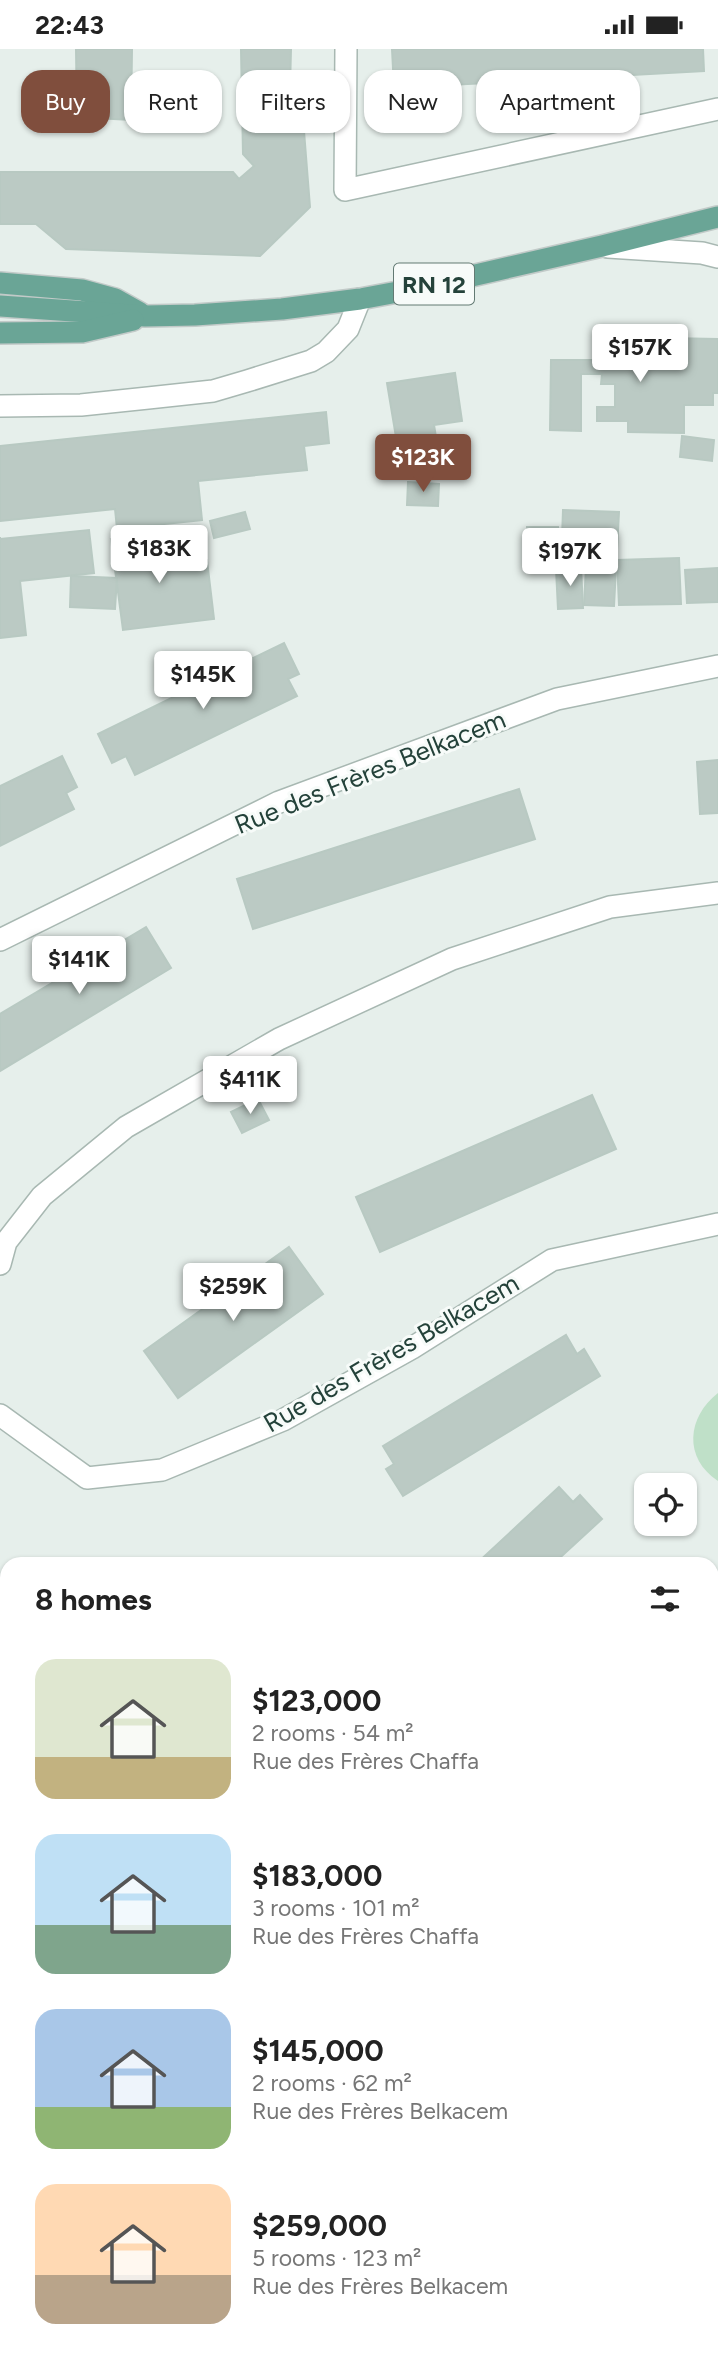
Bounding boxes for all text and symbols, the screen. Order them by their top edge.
text: 22:43 [35,9,104,41]
chip: Buy [21,70,110,133]
chip: Rent [124,70,222,133]
chip: Filters [236,70,350,133]
chip: New [364,70,462,133]
chip: Apartment [476,70,640,133]
road number: RN 12 [394,263,474,305]
pin: $157K [591,325,689,384]
text: $157K [608,333,672,361]
pin: $123K [374,435,472,494]
text: $123K [391,443,455,471]
pin: $183K [110,525,208,585]
pin: $197K [521,529,619,588]
text: $183K [127,534,191,562]
text: $197K [538,537,602,565]
pin: $145K [154,651,252,711]
text: $145K [170,660,236,688]
street label: Rue des Frères Belkacem [230,703,510,841]
pin: $141K [30,937,128,996]
text: $141K [48,945,110,973]
pin: $411K [201,1056,299,1116]
text: $411K [219,1065,281,1093]
pin: $259K [184,1263,282,1323]
street label: Rue des Frères Belkacem [258,1267,524,1439]
text: $259K [199,1272,267,1300]
map controls [634,1473,697,1536]
button: locate [634,1473,697,1536]
icon: filters [646,1580,684,1618]
text: 8 homes [35,1581,152,1618]
text: $123,000 [252,1682,381,1719]
icon: home [91,1687,175,1771]
text: 2 rooms · 54 m² [252,1719,414,1747]
text: Rue des Frères Chaffa [252,1747,479,1775]
text: $183,000 [252,1857,382,1894]
icon: home [91,1862,175,1946]
text: 3 rooms · 101 m² [252,1894,419,1922]
text: Rue des Frères Chaffa [252,1922,479,1950]
text: $145,000 [252,2032,384,2069]
icon: home [91,2037,175,2121]
text: 2 rooms · 62 m² [252,2069,412,2097]
text: Rue des Frères Belkacem [252,2097,508,2125]
text: $259,000 [252,2207,387,2244]
icon: home [91,2212,175,2296]
text: 5 rooms · 123 m² [252,2244,421,2272]
text: Rue des Frères Belkacem [252,2272,508,2300]

